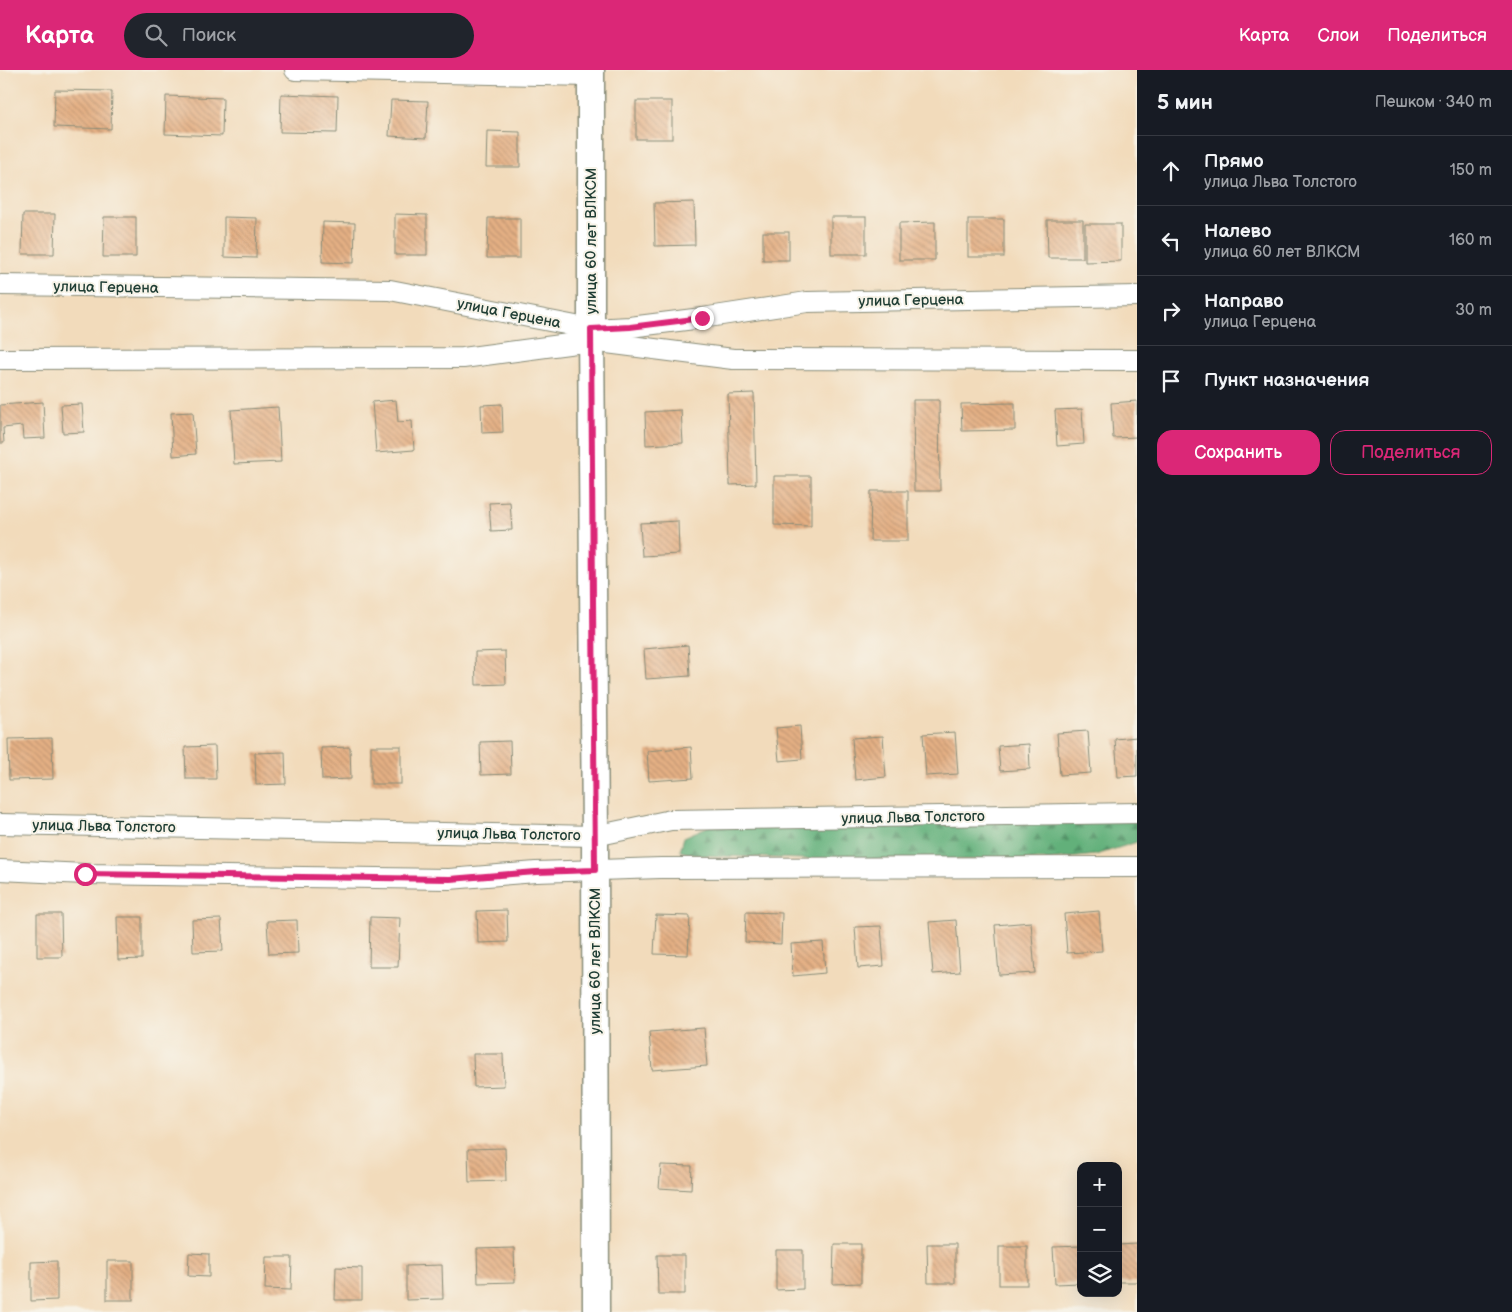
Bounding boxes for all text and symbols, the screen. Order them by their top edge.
search box [124,13,474,58]
text: Карта [25,21,94,50]
icon: search [142,21,170,49]
text: Поиск [182,24,236,47]
text: Карта [1239,25,1289,46]
text: Слои [1317,25,1359,46]
text: Поделиться [1387,25,1487,46]
text: 5 мин [1157,90,1213,115]
text: Пешком · 340 m [1375,93,1492,112]
text: Прямо [1204,150,1264,173]
icon: ahead [1157,157,1185,185]
text: 150 m [1450,161,1492,180]
street label: улица 60 лет ВЛКСМ [582,168,601,314]
text: улица Льва Толстого [1204,173,1357,192]
text: Налево [1204,220,1271,243]
icon: left [1157,227,1185,255]
text: 160 m [1449,231,1492,250]
text: улица 60 лет ВЛКСМ [1204,243,1360,262]
street label: улица Герцена [53,277,159,298]
street label: улица Герцена [858,290,964,311]
text: Направо [1204,290,1284,313]
street label: улица Герцена [455,294,562,333]
icon: right [1157,297,1185,325]
text: 30 m [1455,301,1492,320]
route end [691,307,714,330]
text: улица Герцена [1204,313,1316,332]
icon: arrive [1157,367,1185,395]
text: Пункт назначения [1204,369,1369,392]
button: Сохранить [1157,430,1320,475]
button: Поделиться [1330,430,1492,475]
street label: улица Льва Толстого [841,807,985,828]
street label: улица Льва Толстого [32,816,176,837]
street label: улица Льва Толстого [437,824,581,845]
route start [74,863,97,886]
street label: улица 60 лет ВЛКСМ [586,888,605,1034]
map controls [1077,1162,1122,1297]
button: + [1077,1162,1122,1207]
button: − [1077,1207,1122,1252]
button: layers [1077,1252,1122,1297]

